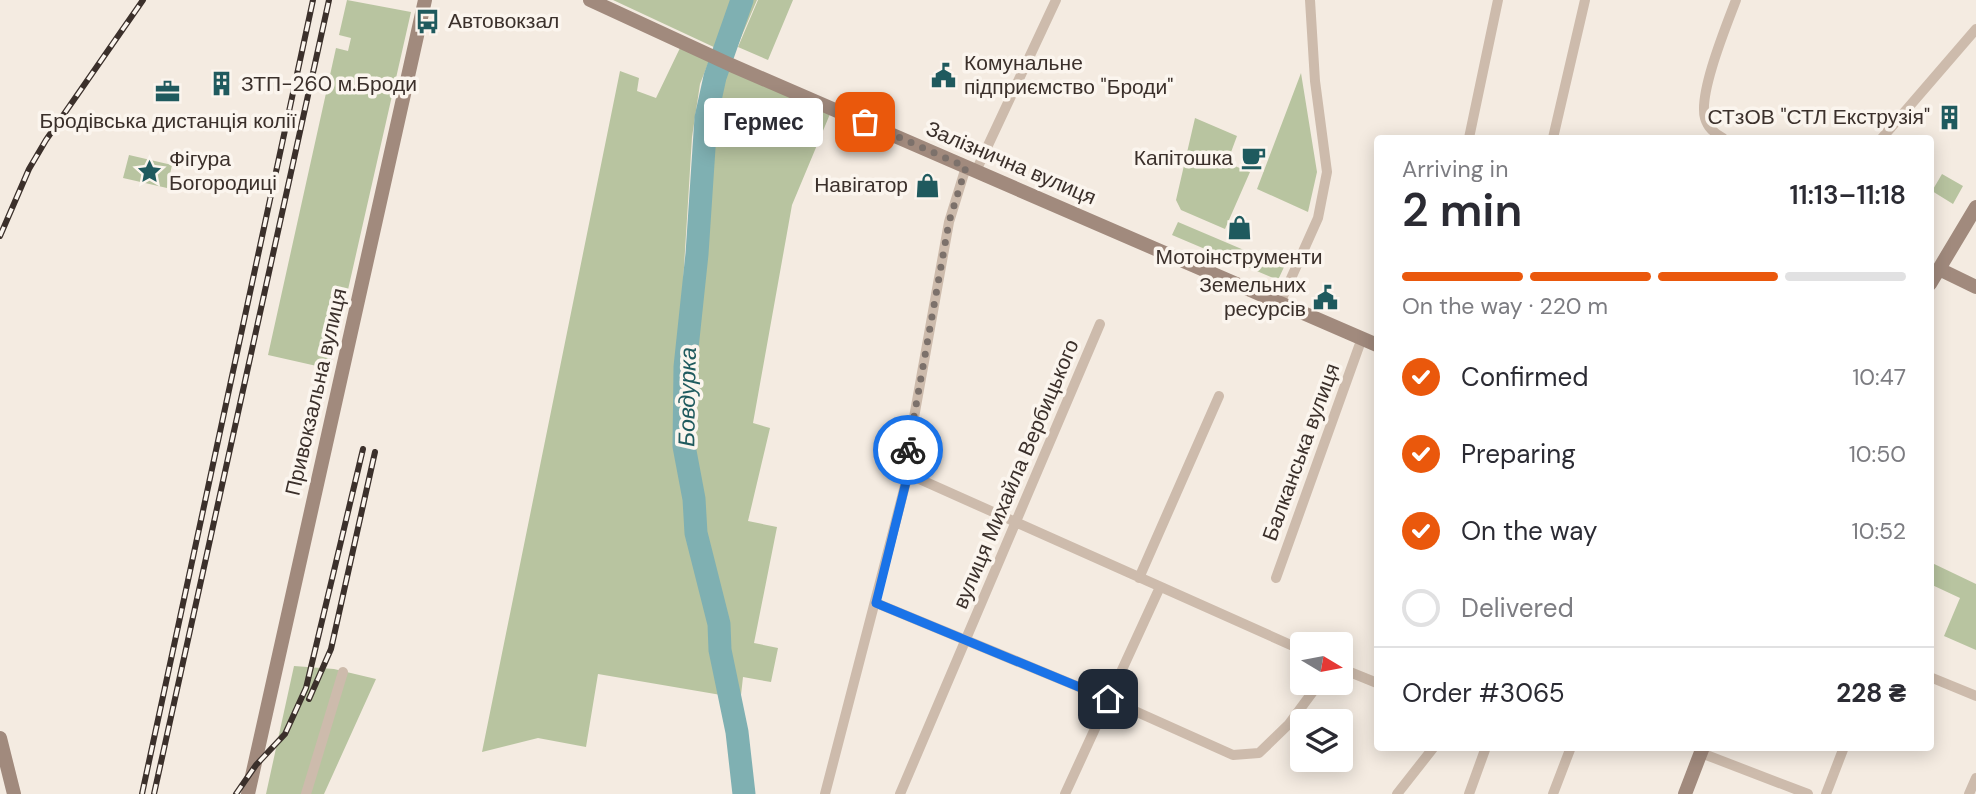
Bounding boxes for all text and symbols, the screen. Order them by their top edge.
bus stop icon: Автовокзал [414,7,442,35]
place label: Автовокзал [448,7,559,35]
place label: Комунальне підприємство "Броди" [964,49,1173,101]
public building icon: Комунальне підприємство "Броди" [930,61,958,89]
building icon: ЗТП-260 м.Броди [207,70,235,98]
place label: ЗТП-260 м.Броди [241,70,417,98]
office icon: Бродівська дистанція колії [154,78,182,106]
pin [835,92,895,152]
callout: Гермес [704,97,823,146]
icon: bag [846,103,884,141]
place label: СТзОВ "СТЛ Екструзія" [1708,103,1930,131]
building icon: СТзОВ "СТЛ Екструзія" [1936,103,1964,131]
place label: Бродівська дистанція колії [39,107,297,135]
text: Гермес [723,107,804,137]
street label: Залізнична вулиця [922,115,1100,211]
place label: Капітошка [1134,144,1233,172]
cafe icon: Капітошка [1239,144,1267,172]
place label: Фігура Богородиці [169,145,277,197]
text: Arriving in [1402,154,1508,184]
place icon: Фігура Богородиці [135,157,163,185]
place label: Навігатор [814,171,908,199]
shop icon: Навігатор [914,171,942,199]
text: 11:13–11:18 [1790,178,1906,212]
text: 2 min [1402,180,1522,240]
shop icon: Мотоінструменти [1225,214,1253,242]
place label: Мотоінструменти [1155,243,1323,271]
place label: Земельних ресурсів [1199,271,1306,323]
public building icon: Земельних ресурсів [1312,283,1340,311]
street label: Привокзальна вулиця [279,286,353,498]
text: On the way · 220 m [1402,291,1608,321]
street label: вулиця Михайла Вербицького [946,335,1086,613]
water label: Бовдурка [671,347,703,447]
icon: check [1402,358,1440,396]
street label: Балканська вулиця [1256,359,1346,545]
text: Confirmed [1461,360,1588,394]
text: 10:47 [1852,362,1906,392]
courier [873,415,943,485]
icon: bike [889,431,927,469]
icon: check [1402,435,1440,473]
text: Preparing [1461,437,1576,471]
text: 10:50 [1849,439,1906,469]
icon: check [1402,512,1440,550]
text: On the way [1461,514,1597,548]
text: 10:52 [1852,516,1906,546]
text: Delivered [1461,591,1574,625]
north arrow [1290,632,1353,695]
map controls [1290,632,1353,772]
pin [1078,669,1138,729]
text: Order #3065 [1402,676,1565,710]
text: 228 ₴ [1836,676,1906,710]
icon: home [1089,680,1127,718]
button: layers [1290,709,1353,772]

